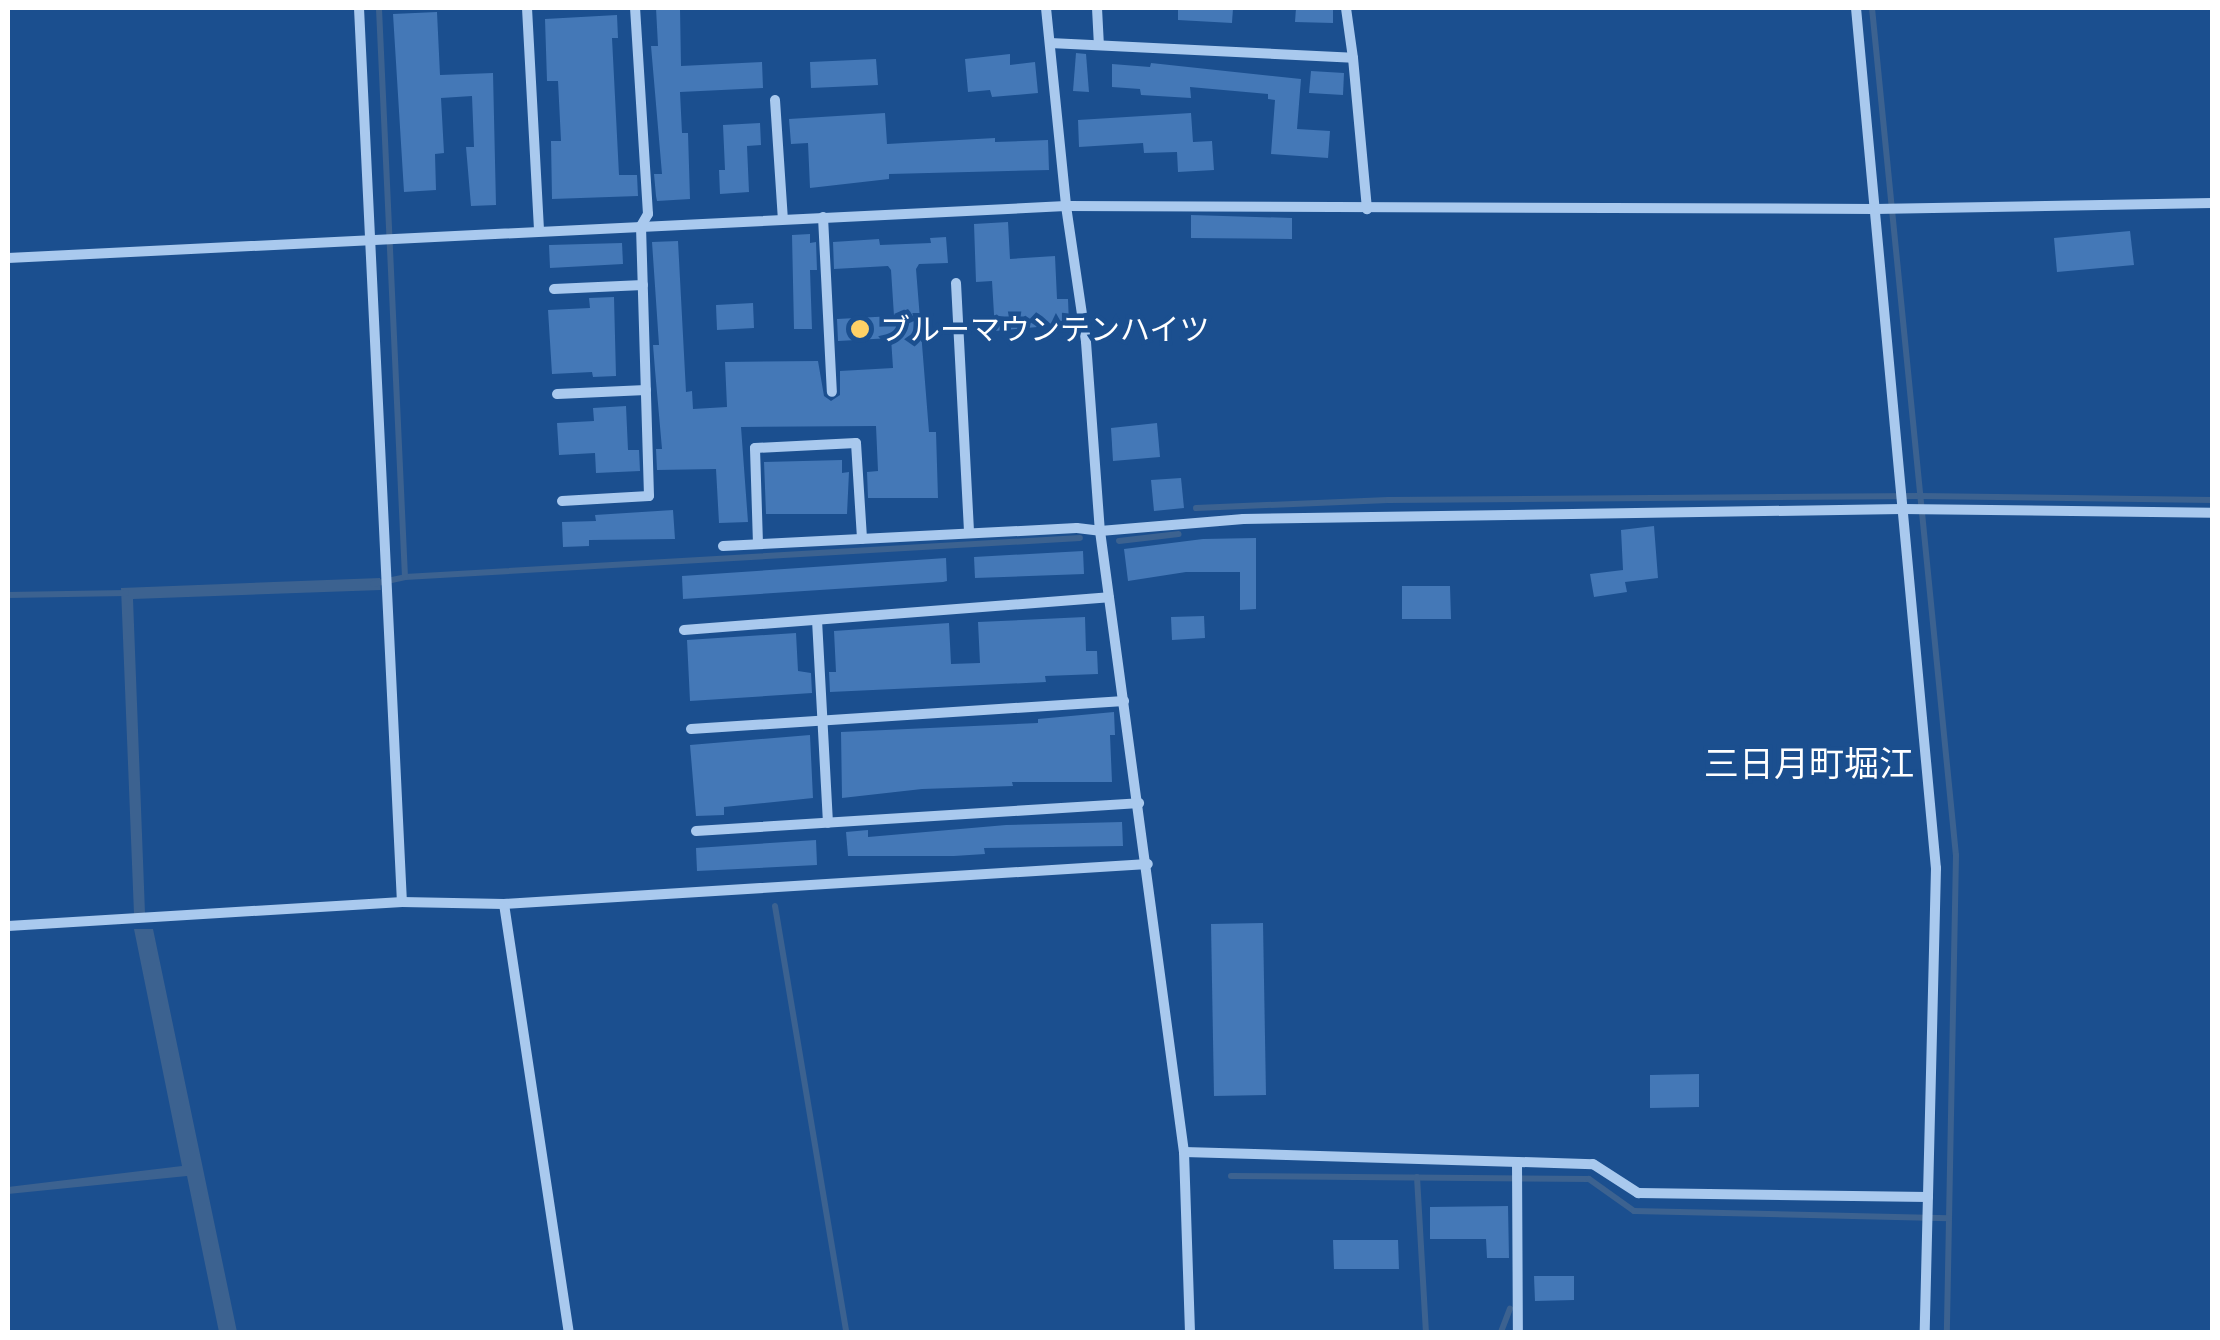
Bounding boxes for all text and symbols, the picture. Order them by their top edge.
place label: ブルーマウンテンハイツ [880,311,1210,347]
marker: ブルーマウンテンハイツ [849,318,871,340]
district label: 三日月町堀江 [1704,742,1914,784]

